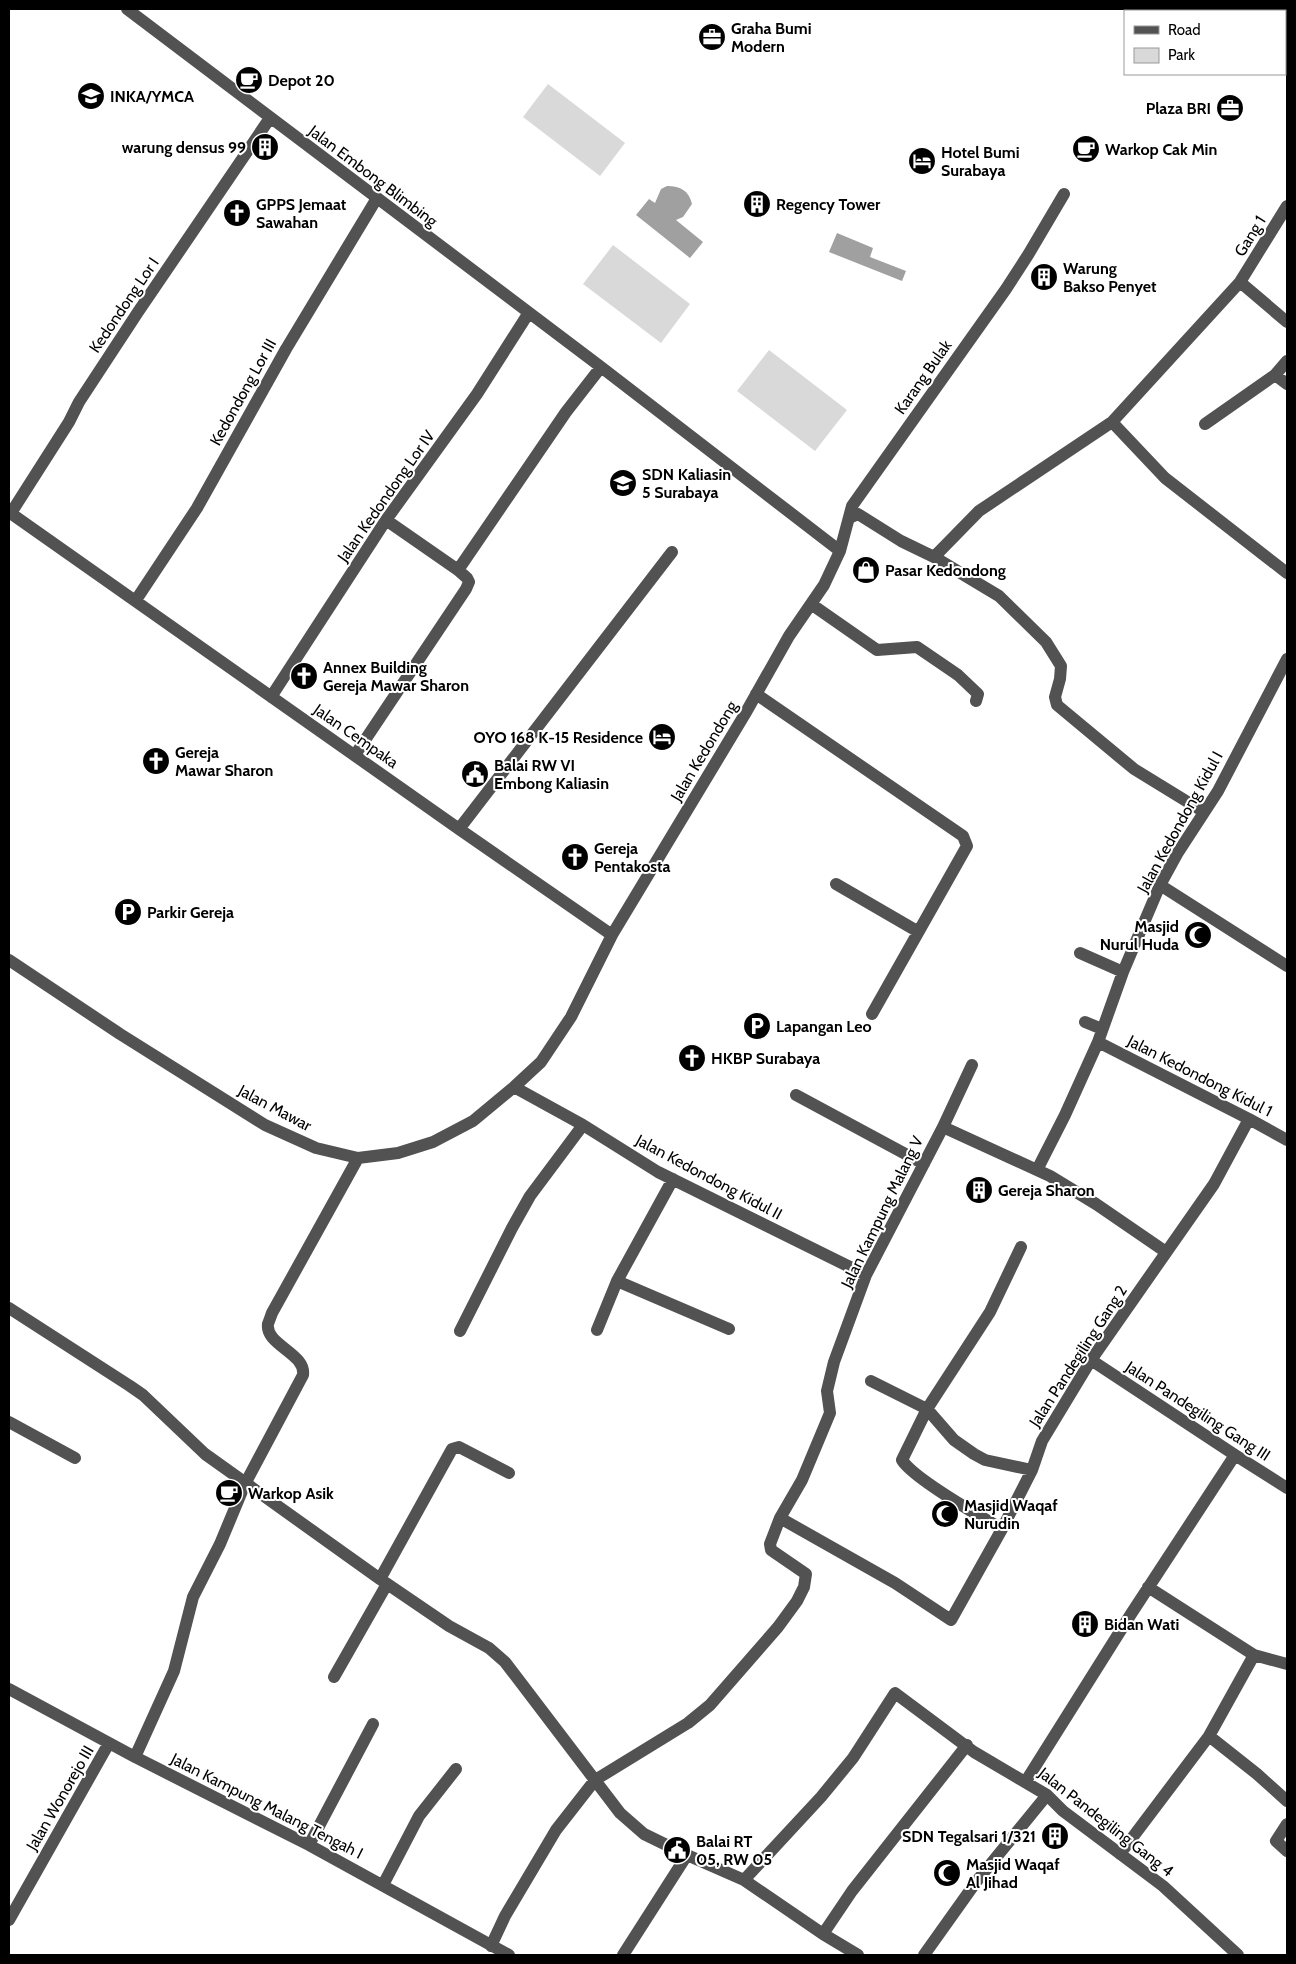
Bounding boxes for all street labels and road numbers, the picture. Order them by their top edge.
street label: Jalan Embong Blimbing [304,121,442,231]
street label: Gang 1 [1230,212,1270,260]
street label: Kedondong Lor I [85,254,163,356]
street label: Kedondong Lor III [206,335,280,449]
street label: Karang Bulak [890,336,956,418]
street label: Jalan Kedondong Lor IV [333,426,439,566]
street label: Jalan Kedondong [666,697,742,805]
street label: Jalan Cempaka [309,699,402,772]
street label: Jalan Kedondong Kidul I [1133,748,1227,897]
street label: Jalan Kedondong Kidul 1 [1124,1031,1276,1121]
street label: Jalan Mawar [234,1080,316,1136]
street label: Jalan Kedondong Kidul II [632,1130,785,1224]
street label: Jalan Kampung Malang V [837,1133,927,1292]
street label: Jalan Pandegiling Gang 2 [1025,1282,1131,1431]
street label: Jalan Pandegiling Gang III [1121,1357,1274,1465]
street label: Jalan Wonorejo III [22,1742,98,1855]
street label: Jalan Kampung Malang Tengah I [167,1749,366,1863]
street label: Jalan Pandegiling Gang 4 [1034,1763,1177,1881]

